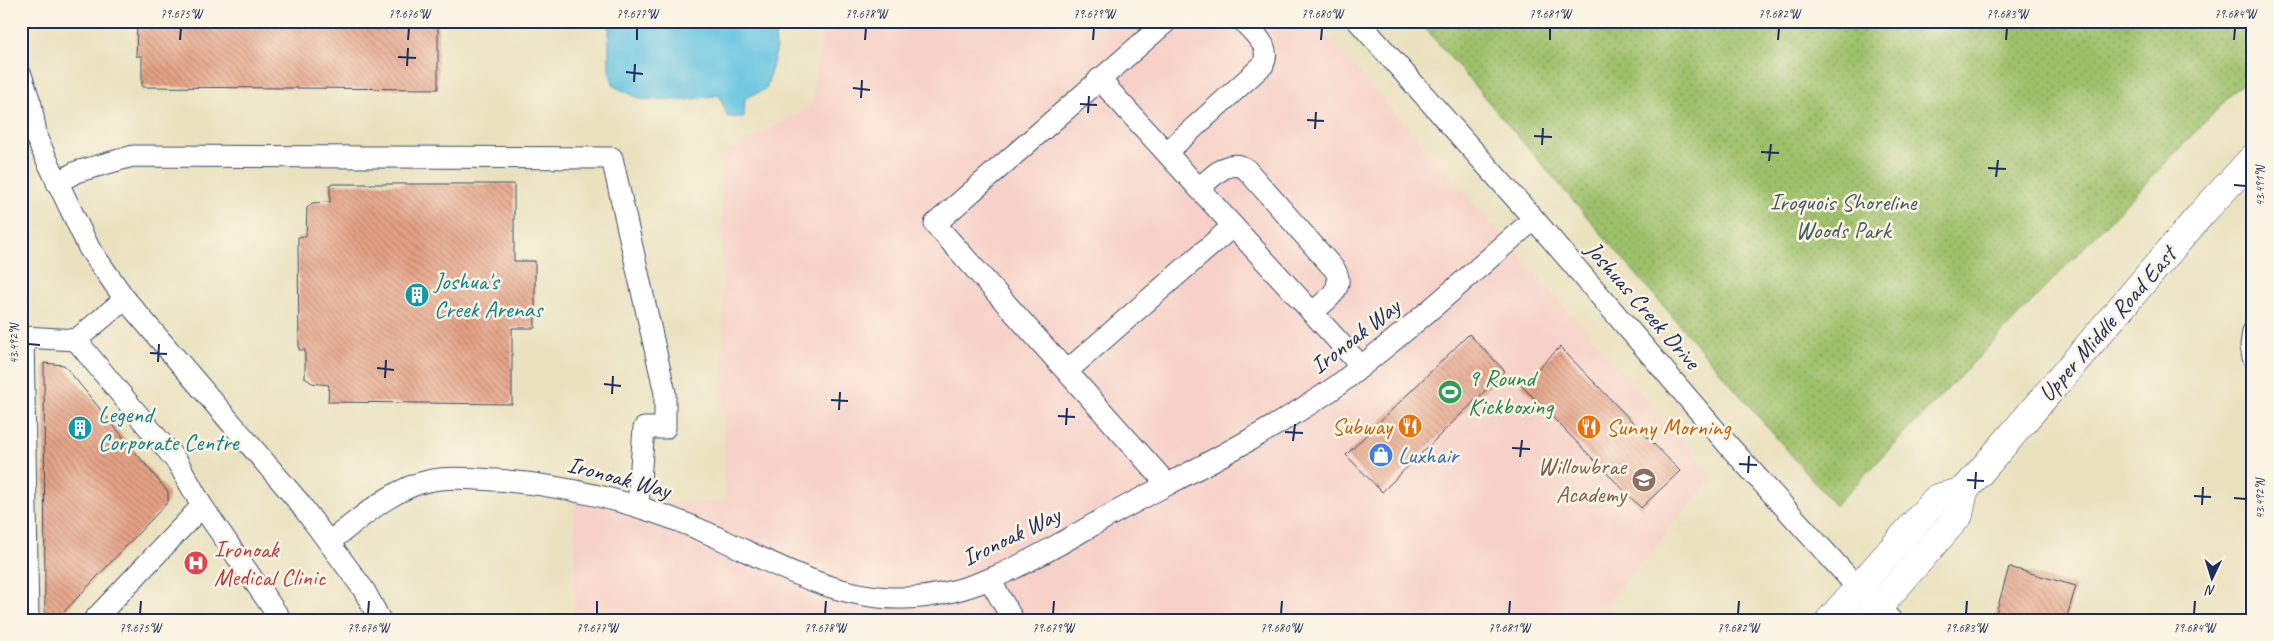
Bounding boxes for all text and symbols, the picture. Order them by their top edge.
text: 79.675°W [160,6,204,22]
text: 79.676°W [388,6,432,22]
text: 79.677°W [616,6,660,22]
text: 79.678°W [845,6,889,22]
text: 79.679°W [1073,6,1117,22]
text: 79.680°W [1301,6,1345,22]
text: 79.681°W [1529,6,1573,22]
text: 79.682°W [1758,6,1802,22]
text: 79.683°W [1986,6,2030,22]
text: 79.684°W [2214,6,2258,22]
text: 43.491°N [2252,164,2268,206]
park label: Iroquois Shoreline Woods Park [1770,187,1919,245]
street label: Joshuas Creek Drive [1578,234,1708,377]
street label: Upper Middle Road East [2032,238,2184,407]
place label: Joshua's Creek Arenas [433,266,544,324]
building icon: Joshua's Creek Arenas [404,282,430,308]
street label: Ironoak Way [1304,291,1407,380]
text: 43.492°N [6,322,22,364]
place label: 9 Round Kickboxing [1468,363,1554,421]
sports icon: 9 Round Kickboxing [1437,379,1463,405]
place label: Legend Corporate Centre [98,399,241,457]
place label: Subway [1332,411,1394,441]
place label: Sunny Morning [1606,412,1732,442]
restaurant icon: Subway [1397,413,1423,439]
restaurant icon: Sunny Morning [1576,414,1602,440]
building icon: Legend Corporate Centre [67,415,93,441]
place label: Luxhair [1398,440,1461,470]
shop icon: Luxhair [1368,442,1394,468]
street label: Ironoak Way [564,449,676,506]
place label: Willowbrae Academy [1538,451,1628,509]
school or university icon: Willowbrae Academy [1631,467,1657,493]
text: 43.492°N [2252,477,2268,519]
street label: Ironoak Way [957,499,1067,573]
place label: Ironoak Medical Clinic [214,534,326,592]
hospital icon: Ironoak Medical Clinic [183,550,209,576]
north arrow [2186,554,2236,604]
text: N [2204,582,2216,599]
text: 79.675°W [119,620,163,636]
text: 79.676°W [347,620,391,636]
text: 79.677°W [576,620,620,636]
text: 79.678°W [804,620,848,636]
text: 79.679°W [1032,620,1076,636]
text: 79.680°W [1260,620,1304,636]
text: 79.681°W [1488,620,1532,636]
text: 79.682°W [1717,620,1761,636]
text: 79.683°W [1945,620,1989,636]
text: 79.684°W [2173,620,2217,636]

